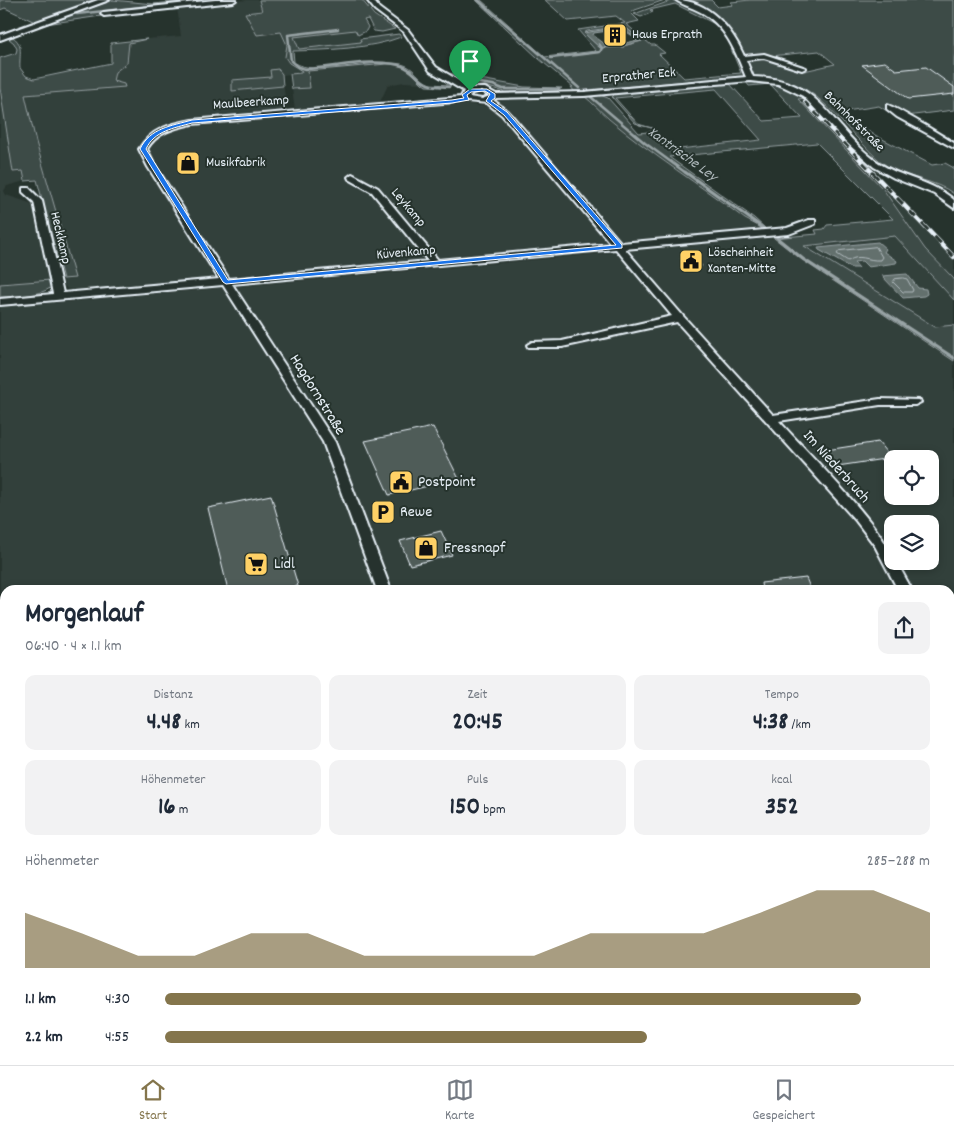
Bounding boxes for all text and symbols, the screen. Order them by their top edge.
building icon: Haus Erprath [602,22,628,48]
place label: Haus Erprath [632,25,702,45]
pin [449,40,491,91]
icon: arrive [456,47,484,75]
street label: Erprather Eck [601,63,677,89]
street label: Bahnhofstraße [819,87,889,157]
street label: Maulbeerkamp [212,90,290,116]
water label: Xantrische Ley [643,122,723,189]
shop icon: Musikfabrik [175,150,201,176]
place label: Musikfabrik [206,153,266,173]
street label: Leykamp [386,184,430,232]
street label: Heckkamp [44,210,76,266]
street label: Küvenkamp [376,240,436,266]
place label: Löscheinheit Xanten-Mitte [708,243,776,279]
public building icon: Löscheinheit Xanten-Mitte [678,248,704,274]
street label: Hagdornstraße [283,350,351,440]
street label: Im Niederbruch [797,425,875,509]
map controls [884,450,939,570]
button: locate [884,450,939,505]
public building icon: Postpoint [388,469,414,495]
place label: Postpoint [418,471,476,494]
parking icon: Rewe [370,499,396,525]
place label: Rewe [400,501,432,524]
button: layers [884,515,939,570]
shop icon: Fressnapf [413,535,439,561]
place label: Fressnapf [444,537,506,560]
supermarket icon: Lidl [243,551,269,577]
place label: Lidl [274,553,295,576]
text: Morgenlauf [25,596,144,636]
button: share [878,602,930,654]
text: 06:40 · 4 × 1.1 km [25,635,122,658]
text: Distanz [154,685,193,705]
text: Zeit [467,685,488,705]
text: Tempo [765,685,799,705]
text: 4.48 [146,705,181,741]
text: 20:45 [452,705,503,741]
text: 4:38 [753,705,788,741]
text: km [181,715,200,735]
text: /km [788,715,811,735]
text: Höhenmeter [141,770,206,790]
text: Puls [467,770,488,790]
text: kcal [771,770,792,790]
text: 16 [158,790,176,826]
text: 150 [449,790,480,826]
text: 352 [765,790,799,826]
text: m [176,800,188,820]
text: bpm [480,800,506,820]
text: Höhenmeter [25,850,99,873]
text: 285–288 m [867,850,930,873]
text: 1.1 km [25,988,56,1011]
text: 4:30 [105,988,130,1011]
text: 2.2 km [25,1026,63,1049]
text: 4:55 [105,1026,129,1049]
tab: Start [139,1076,167,1126]
tab: Karte [445,1076,474,1126]
tab: Gespeichert [752,1076,815,1126]

